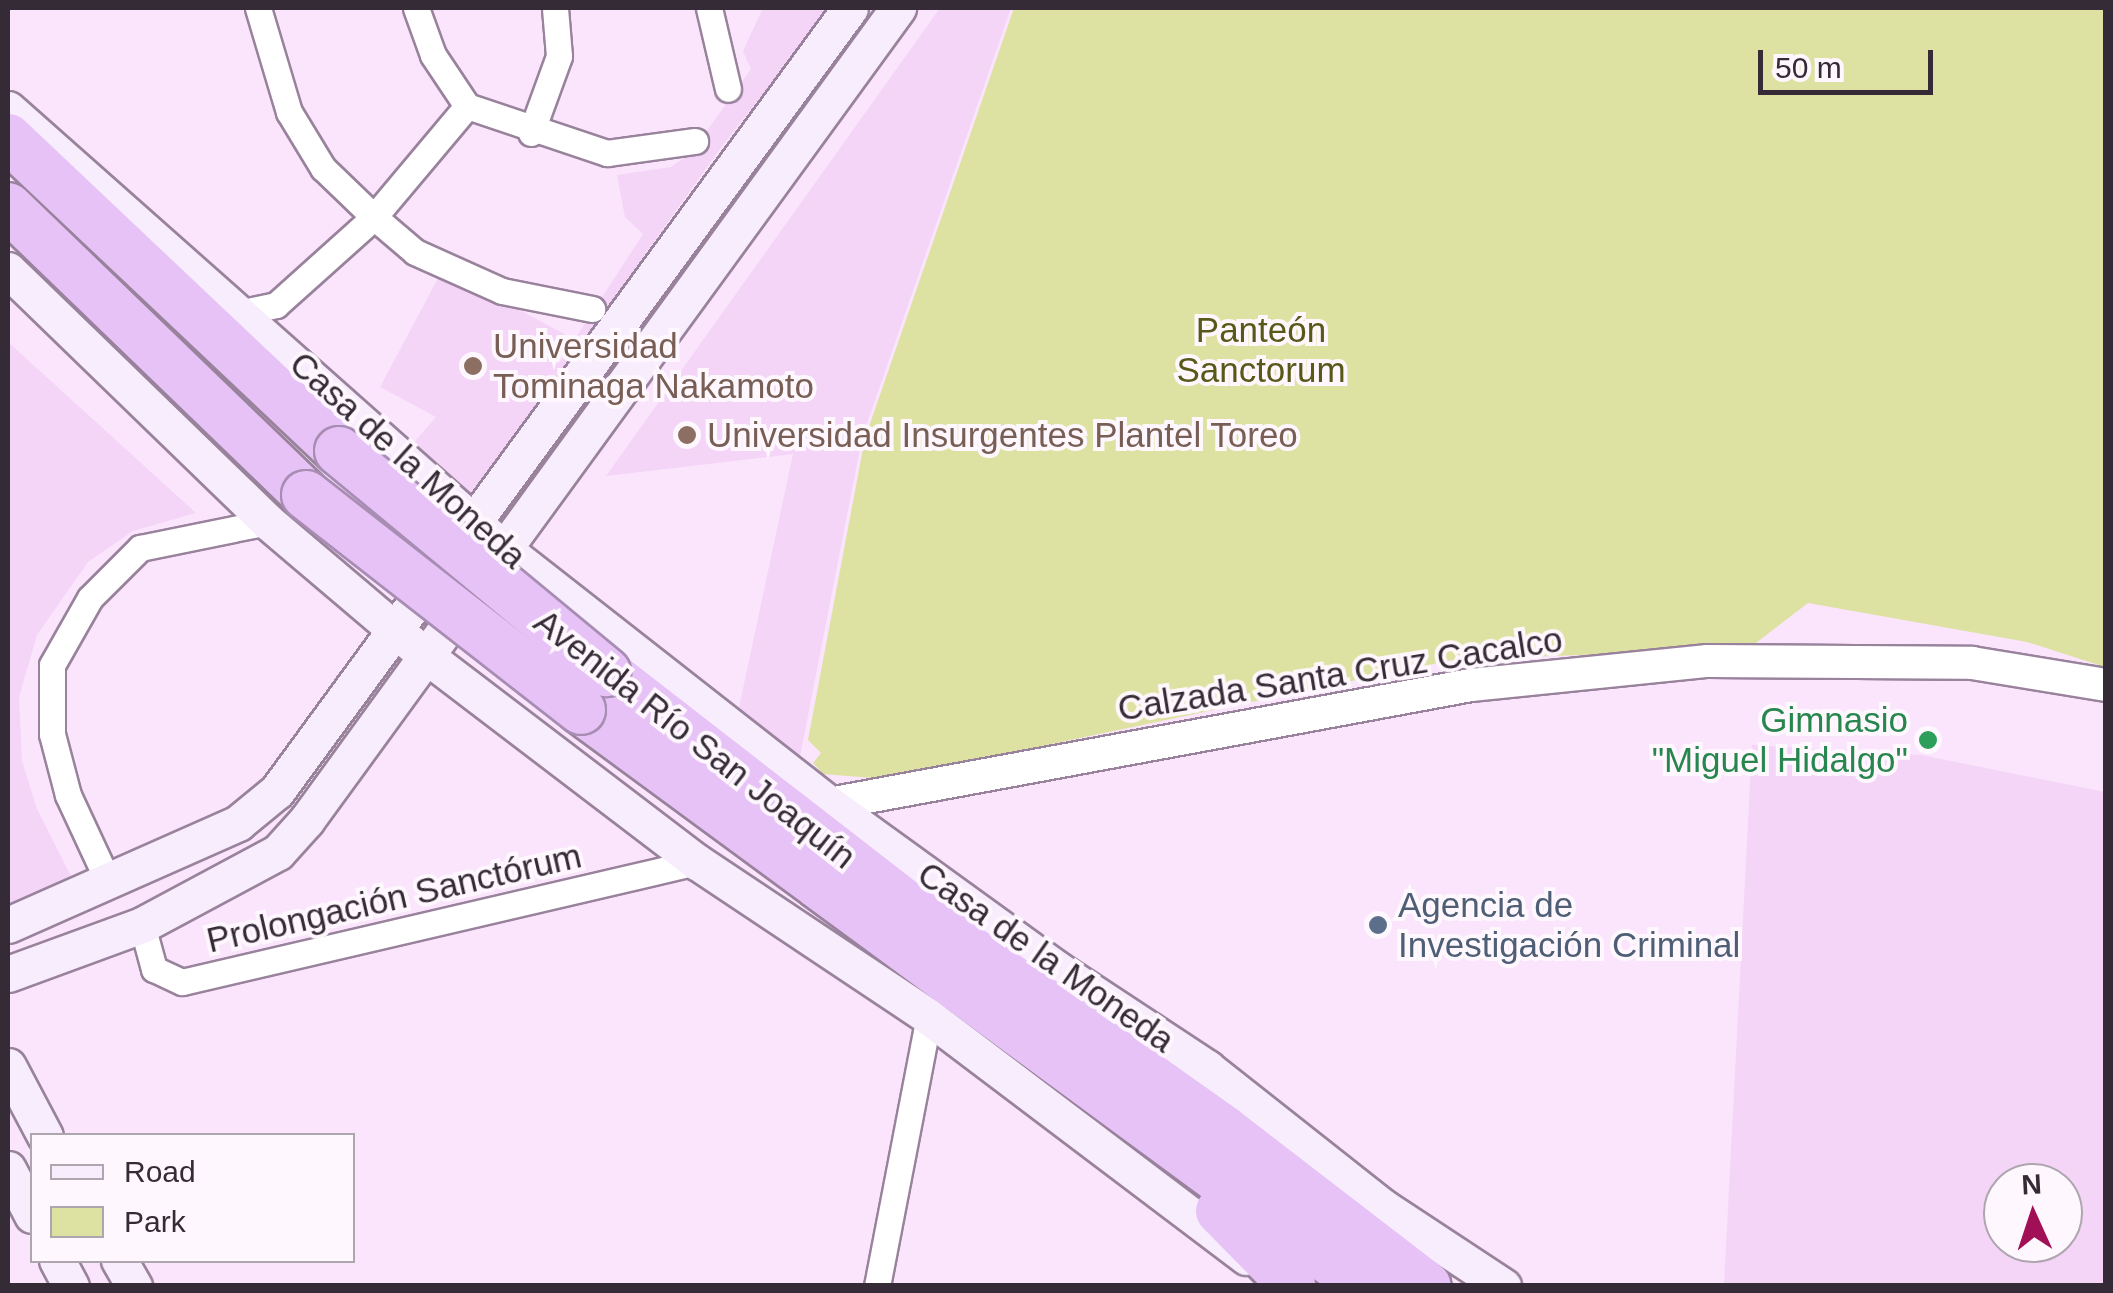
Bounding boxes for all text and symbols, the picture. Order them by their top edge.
scale bar [1763,30,1938,92]
text: 50 m [1775,51,1842,84]
park label: Panteón Sanctorum [1176,309,1346,391]
place label: Universidad Tominaga Nakamoto [493,325,814,407]
street label: Casa de la Moneda [281,343,535,577]
marker: Universidad Tominaga Nakamoto [462,355,484,377]
place label: Universidad Insurgentes Plantel Toreo [707,414,1298,456]
marker: Universidad Insurgentes Plantel Toreo [676,424,698,446]
street label: Avenida Río San Joaquín [526,600,864,878]
street label: Calzada Santa Cruz Cacalco [1115,618,1565,730]
place label: Gimnasio "Miguel Hidalgo" [1652,699,1908,781]
marker: Gimnasio "Miguel Hidalgo" [1917,729,1939,751]
street label: Prolongación Sanctórum [203,834,585,962]
street label: Casa de la Moneda [910,853,1182,1061]
place label: Agencia de Investigación Criminal [1398,884,1740,966]
marker: Agencia de Investigación Criminal [1367,914,1389,936]
legend [30,1133,355,1263]
text: Road [124,1155,196,1188]
north arrow [1983,1163,2083,1263]
text: N [2021,1169,2042,1201]
text: Park [124,1205,186,1238]

